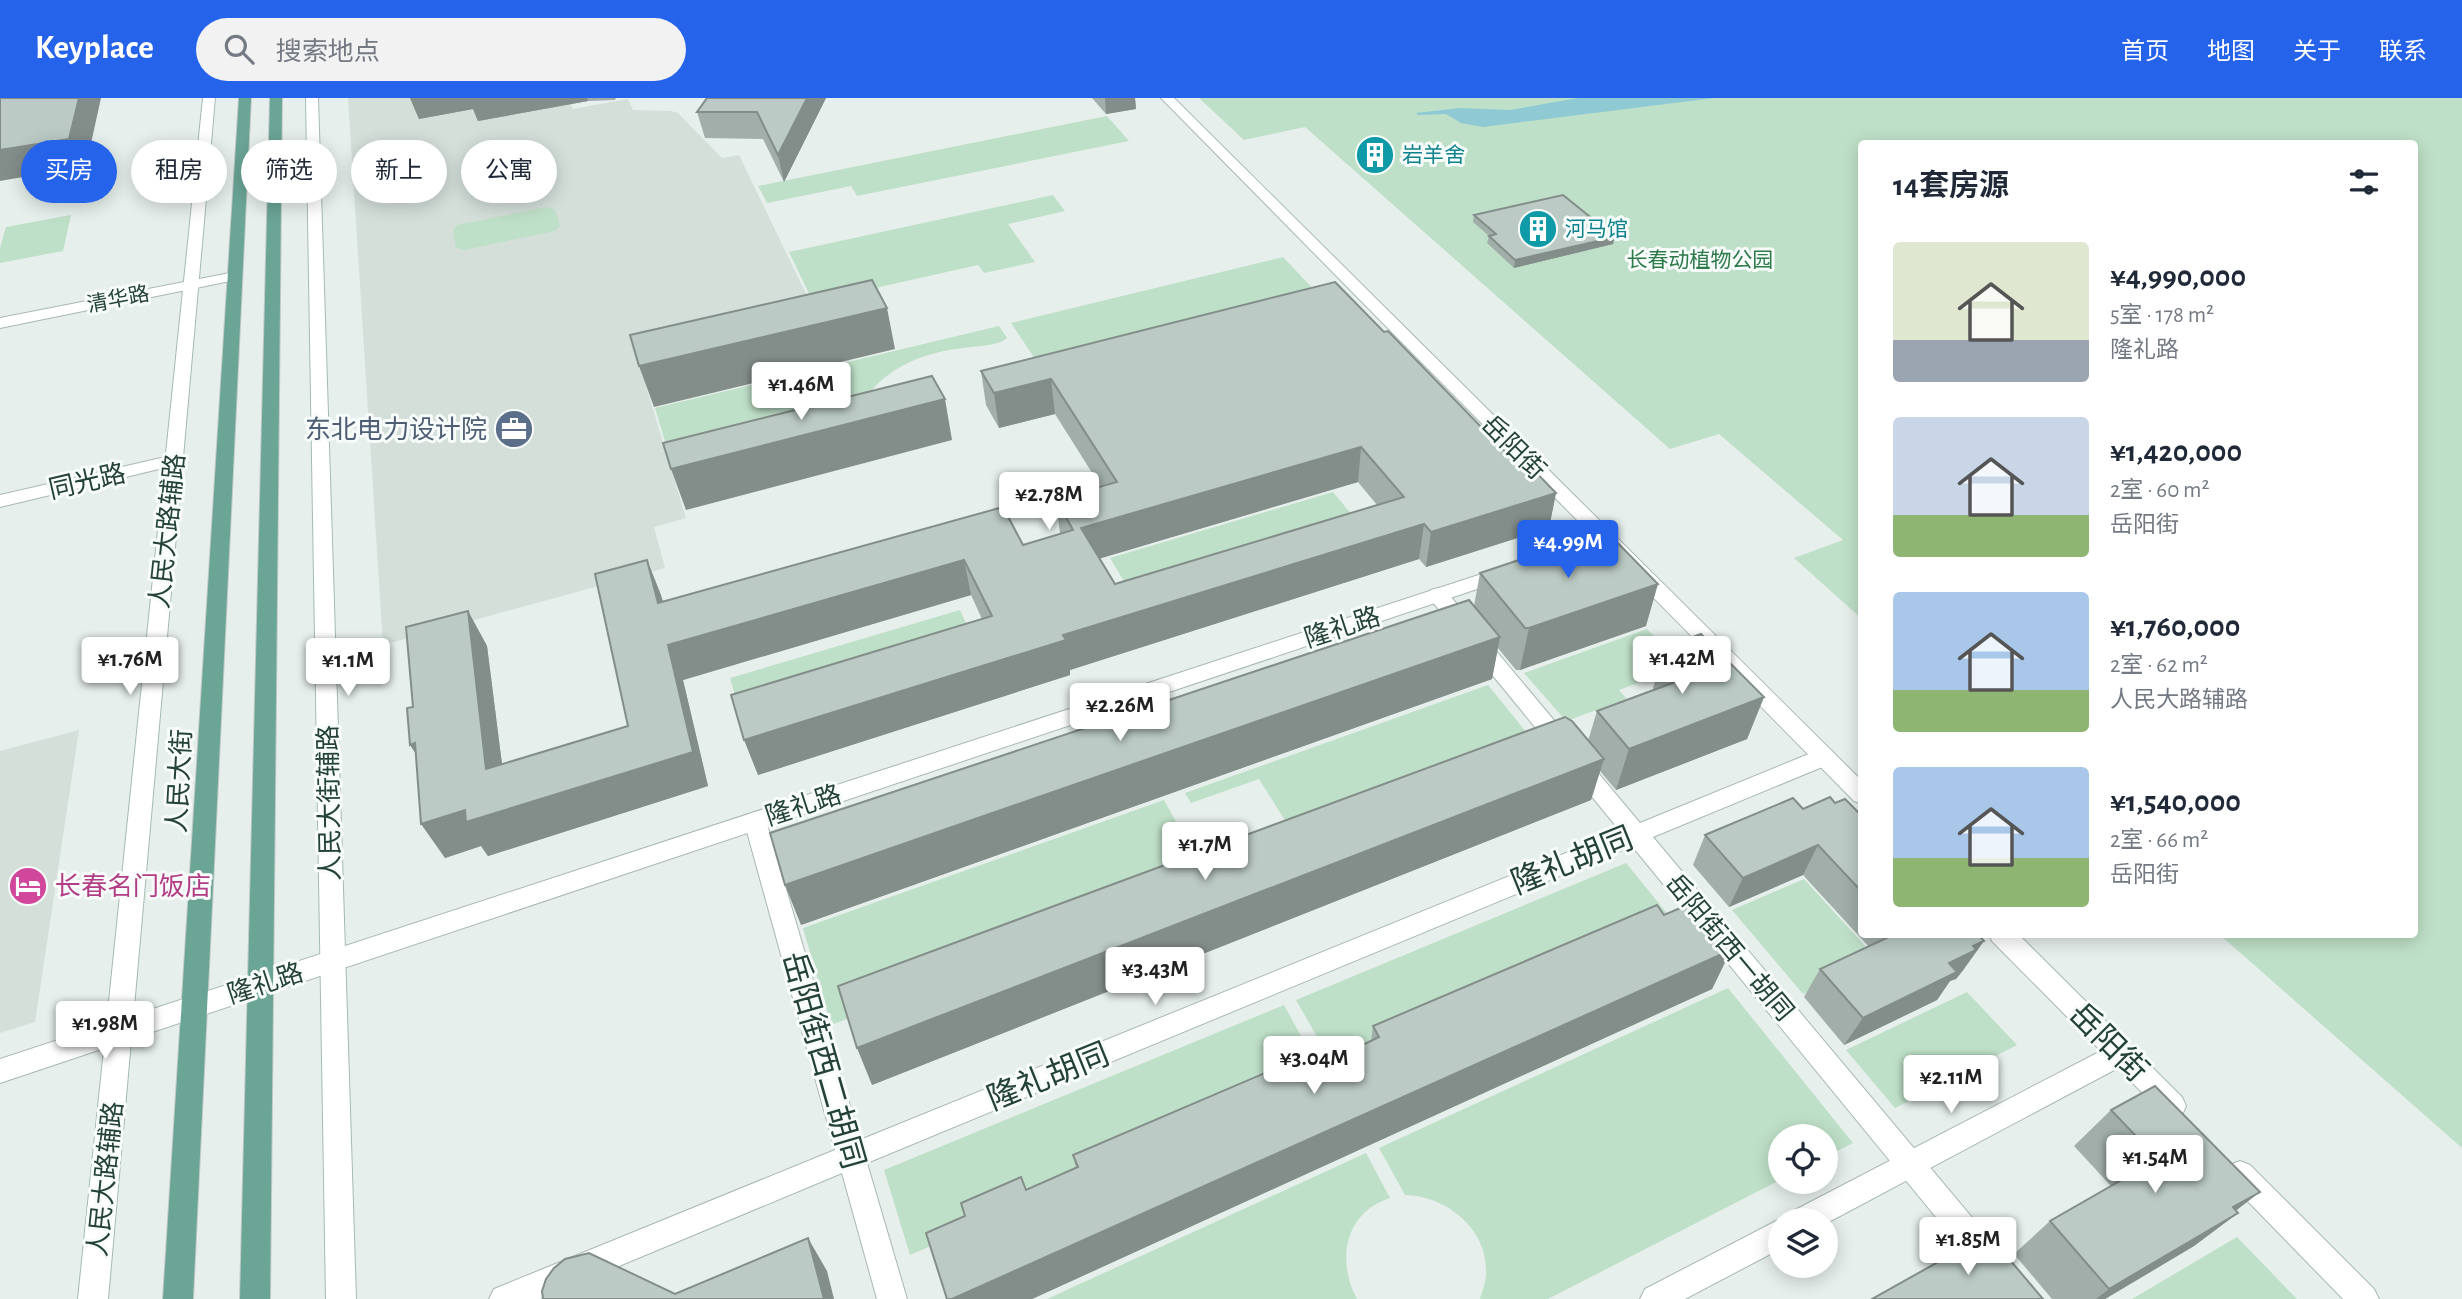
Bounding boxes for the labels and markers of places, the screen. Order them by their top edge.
building icon: 岩羊舍 [1354,134,1396,176]
place label: 岩羊舍 [1402,144,1465,166]
building icon: 河马馆 [1517,208,1559,250]
place label: 河马馆 [1565,218,1628,240]
pin: ¥1.46M [744,362,858,422]
office icon: 东北电力设计院 [493,408,535,450]
place label: 东北电力设计院 [305,415,487,443]
pin: ¥2.78M [992,472,1106,532]
pin: ¥4.99M [1511,520,1625,580]
pin: ¥1.42M [1625,636,1739,696]
pin: ¥1.76M [73,638,187,697]
pin: ¥1.1M [299,638,397,698]
pin: ¥2.26M [1063,684,1177,743]
pin: ¥1.7M [1156,822,1254,882]
hotel icon: 长春名门饭店 [7,865,49,907]
place label: 长春名门饭店 [55,873,211,900]
pin: ¥3.43M [1098,948,1212,1007]
pin: ¥1.98M [48,1002,162,1061]
pin: ¥3.04M [1257,1037,1371,1096]
pin: ¥2.11M [1894,1056,2008,1115]
pin: ¥1.54M [2098,1136,2212,1195]
pin: ¥1.85M [1911,1218,2025,1277]

